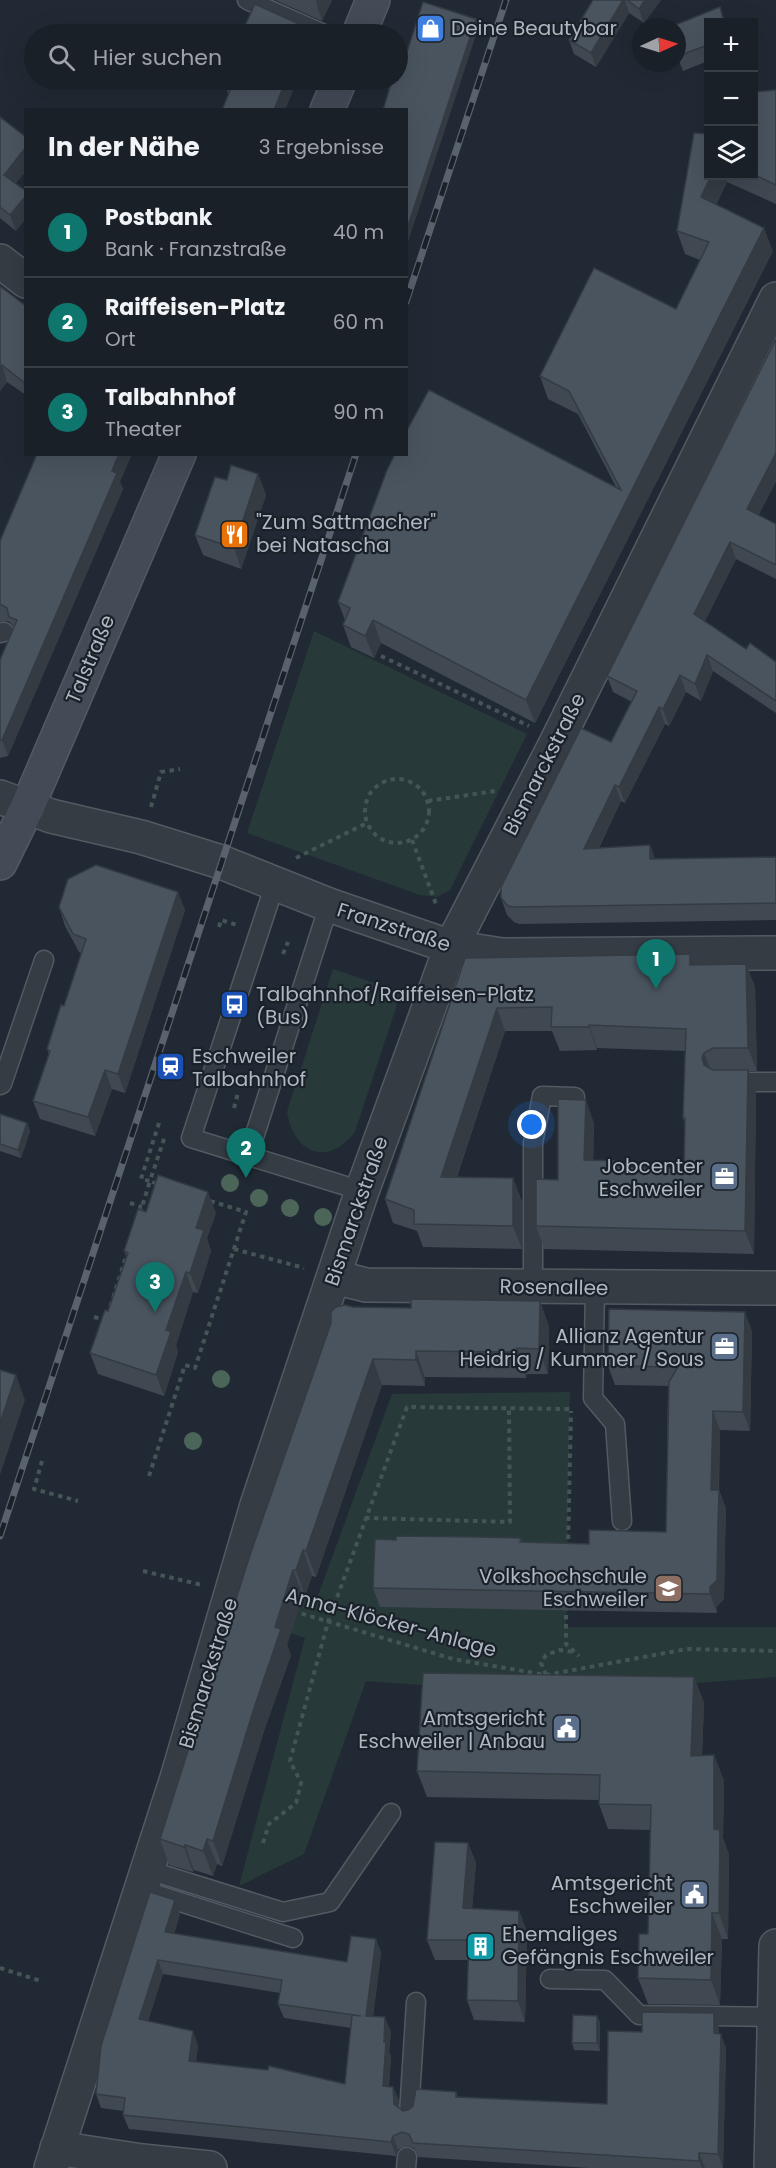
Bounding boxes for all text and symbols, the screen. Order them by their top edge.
shop icon: Deine Beautybar [414,12,446,44]
place label: Deine Beautybar [451,14,617,42]
north arrow [632,18,686,72]
map controls [704,18,758,180]
button: + [704,18,758,72]
search box [24,24,408,90]
icon: search [45,41,78,74]
text: Hier suchen [93,42,222,73]
button: − [704,72,758,126]
button: layers [704,126,758,180]
text: In der Nähe [48,129,200,165]
text: 3 Ergebnisse [259,133,384,161]
text: Postbank [105,202,212,233]
text: 1 [64,218,71,246]
text: 40 m [333,218,384,246]
text: Bank · Franzstraße [105,235,286,263]
text: Raiffeisen-Platz [105,292,285,323]
text: 2 [62,308,73,336]
text: 60 m [333,308,384,336]
text: Ort [105,325,135,353]
text: Talbahnhof [105,382,236,413]
text: 3 [61,398,74,426]
text: 90 m [333,398,384,426]
text: Theater [105,415,182,443]
place label: "Zum Sattmacher" bei Natascha [256,508,436,559]
restaurant icon: "Zum Sattmacher" bei Natascha [219,518,251,550]
street label: Talstraße [59,610,121,708]
street label: Bismarckstraße [496,688,592,840]
street label: Franzstraße [334,896,454,958]
pin: 1 [636,940,676,989]
place label: Talbahnhof/Raiffeisen-Platz (Bus) [256,980,534,1031]
bus stop icon: Talbahnhof/Raiffeisen-Platz (Bus) [219,989,251,1021]
place label: Eschweiler Talbahnhof [192,1042,306,1093]
station icon: Eschweiler Talbahnhof [155,1051,187,1083]
your location [517,1110,546,1139]
pin: 2 [226,1128,266,1178]
street label: Bismarckstraße [317,1133,395,1289]
place label: Jobcenter Eschweiler [599,1152,703,1203]
office icon: Jobcenter Eschweiler [708,1161,740,1193]
pin: 3 [136,1262,174,1312]
street label: Rosenallee [499,1272,609,1302]
place label: Allianz Agentur Heidrig / Kummer / Sous [459,1322,704,1373]
office icon: Allianz Agentur Heidrig / Kummer / Sous [709,1331,741,1363]
place label: Volkshochschule Eschweiler [479,1562,647,1613]
school or university icon: Volkshochschule Eschweiler [652,1572,684,1604]
street label: Anna-Klöcker-Anlage [282,1580,500,1664]
street label: Bismarckstraße [172,1594,244,1752]
place label: Amtsgericht Eschweiler | Anbau [358,1704,545,1755]
public building icon: Amtsgericht Eschweiler | Anbau [550,1713,582,1745]
place label: Amtsgericht Eschweiler [551,1869,673,1920]
public building icon: Amtsgericht Eschweiler [678,1879,710,1911]
place label: Ehemaliges Gefängnis Eschweiler [502,1920,714,1971]
building icon: Ehemaliges Gefängnis Eschweiler [465,1930,497,1962]

